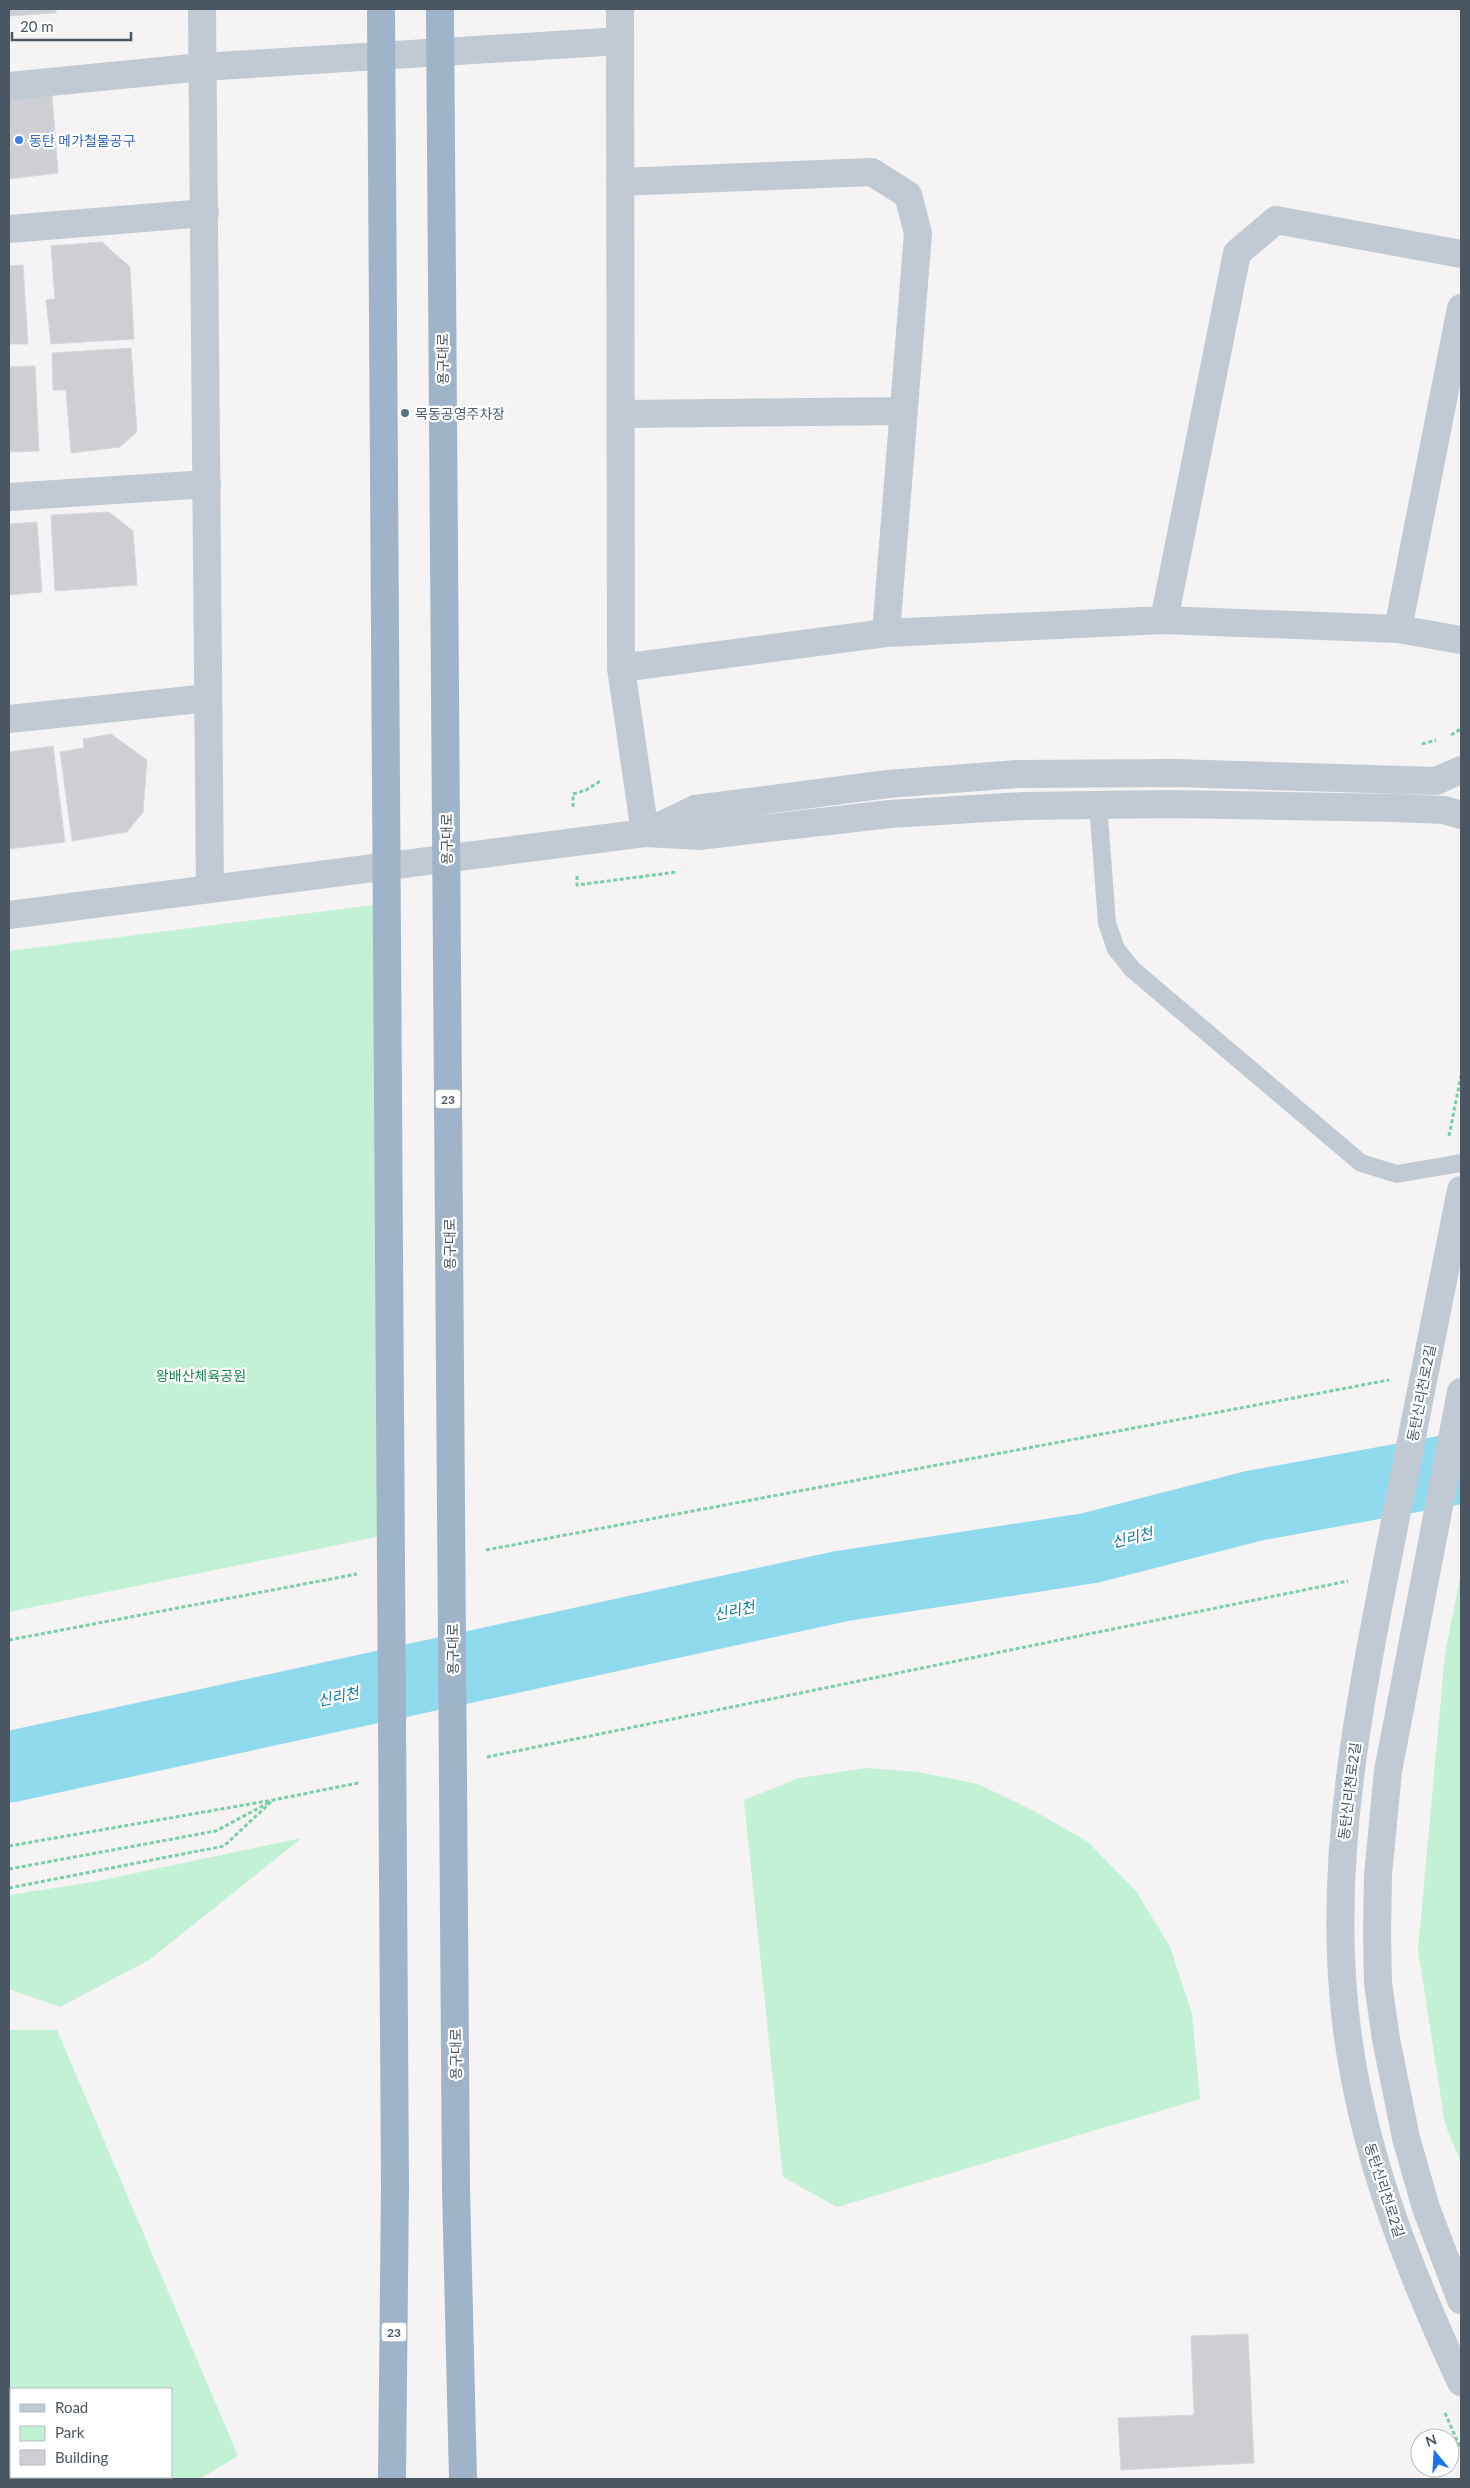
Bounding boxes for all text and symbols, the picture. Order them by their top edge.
scale bar [12,10,131,42]
text: 20 m [20,17,54,35]
place label: 동탄 메가철물공구 [29,132,136,149]
marker: 동탄 메가철물공구 [13,134,25,146]
street label: 용구대로 [434,333,451,385]
place label: 목동공영주차장 [415,405,505,422]
marker: 목동공영주차장 [399,407,411,419]
street label: 용구대로 [438,813,455,865]
road number: 23 [436,1090,460,1108]
street label: 용구대로 [441,1218,458,1270]
street label: 동탄신리천로2길 [1403,1343,1439,1443]
park label: 왕배산체육공원 [156,1367,246,1384]
water label: 신리천 [1110,1523,1156,1551]
water label: 신리천 [712,1596,758,1623]
street label: 용구대로 [444,1623,461,1675]
water label: 신리천 [316,1682,362,1709]
street label: 동탄신리천로2길 [1335,1741,1363,1841]
street label: 용구대로 [447,2028,464,2080]
street label: 동탄신리천로2길 [1362,2141,1408,2239]
road number: 23 [382,2322,406,2342]
legend [10,2388,172,2478]
text: Road [55,2398,88,2416]
text: Park [55,2423,85,2441]
north arrow [1410,2428,1460,2478]
text: N [1423,2430,1439,2450]
text: Building [55,2448,108,2466]

